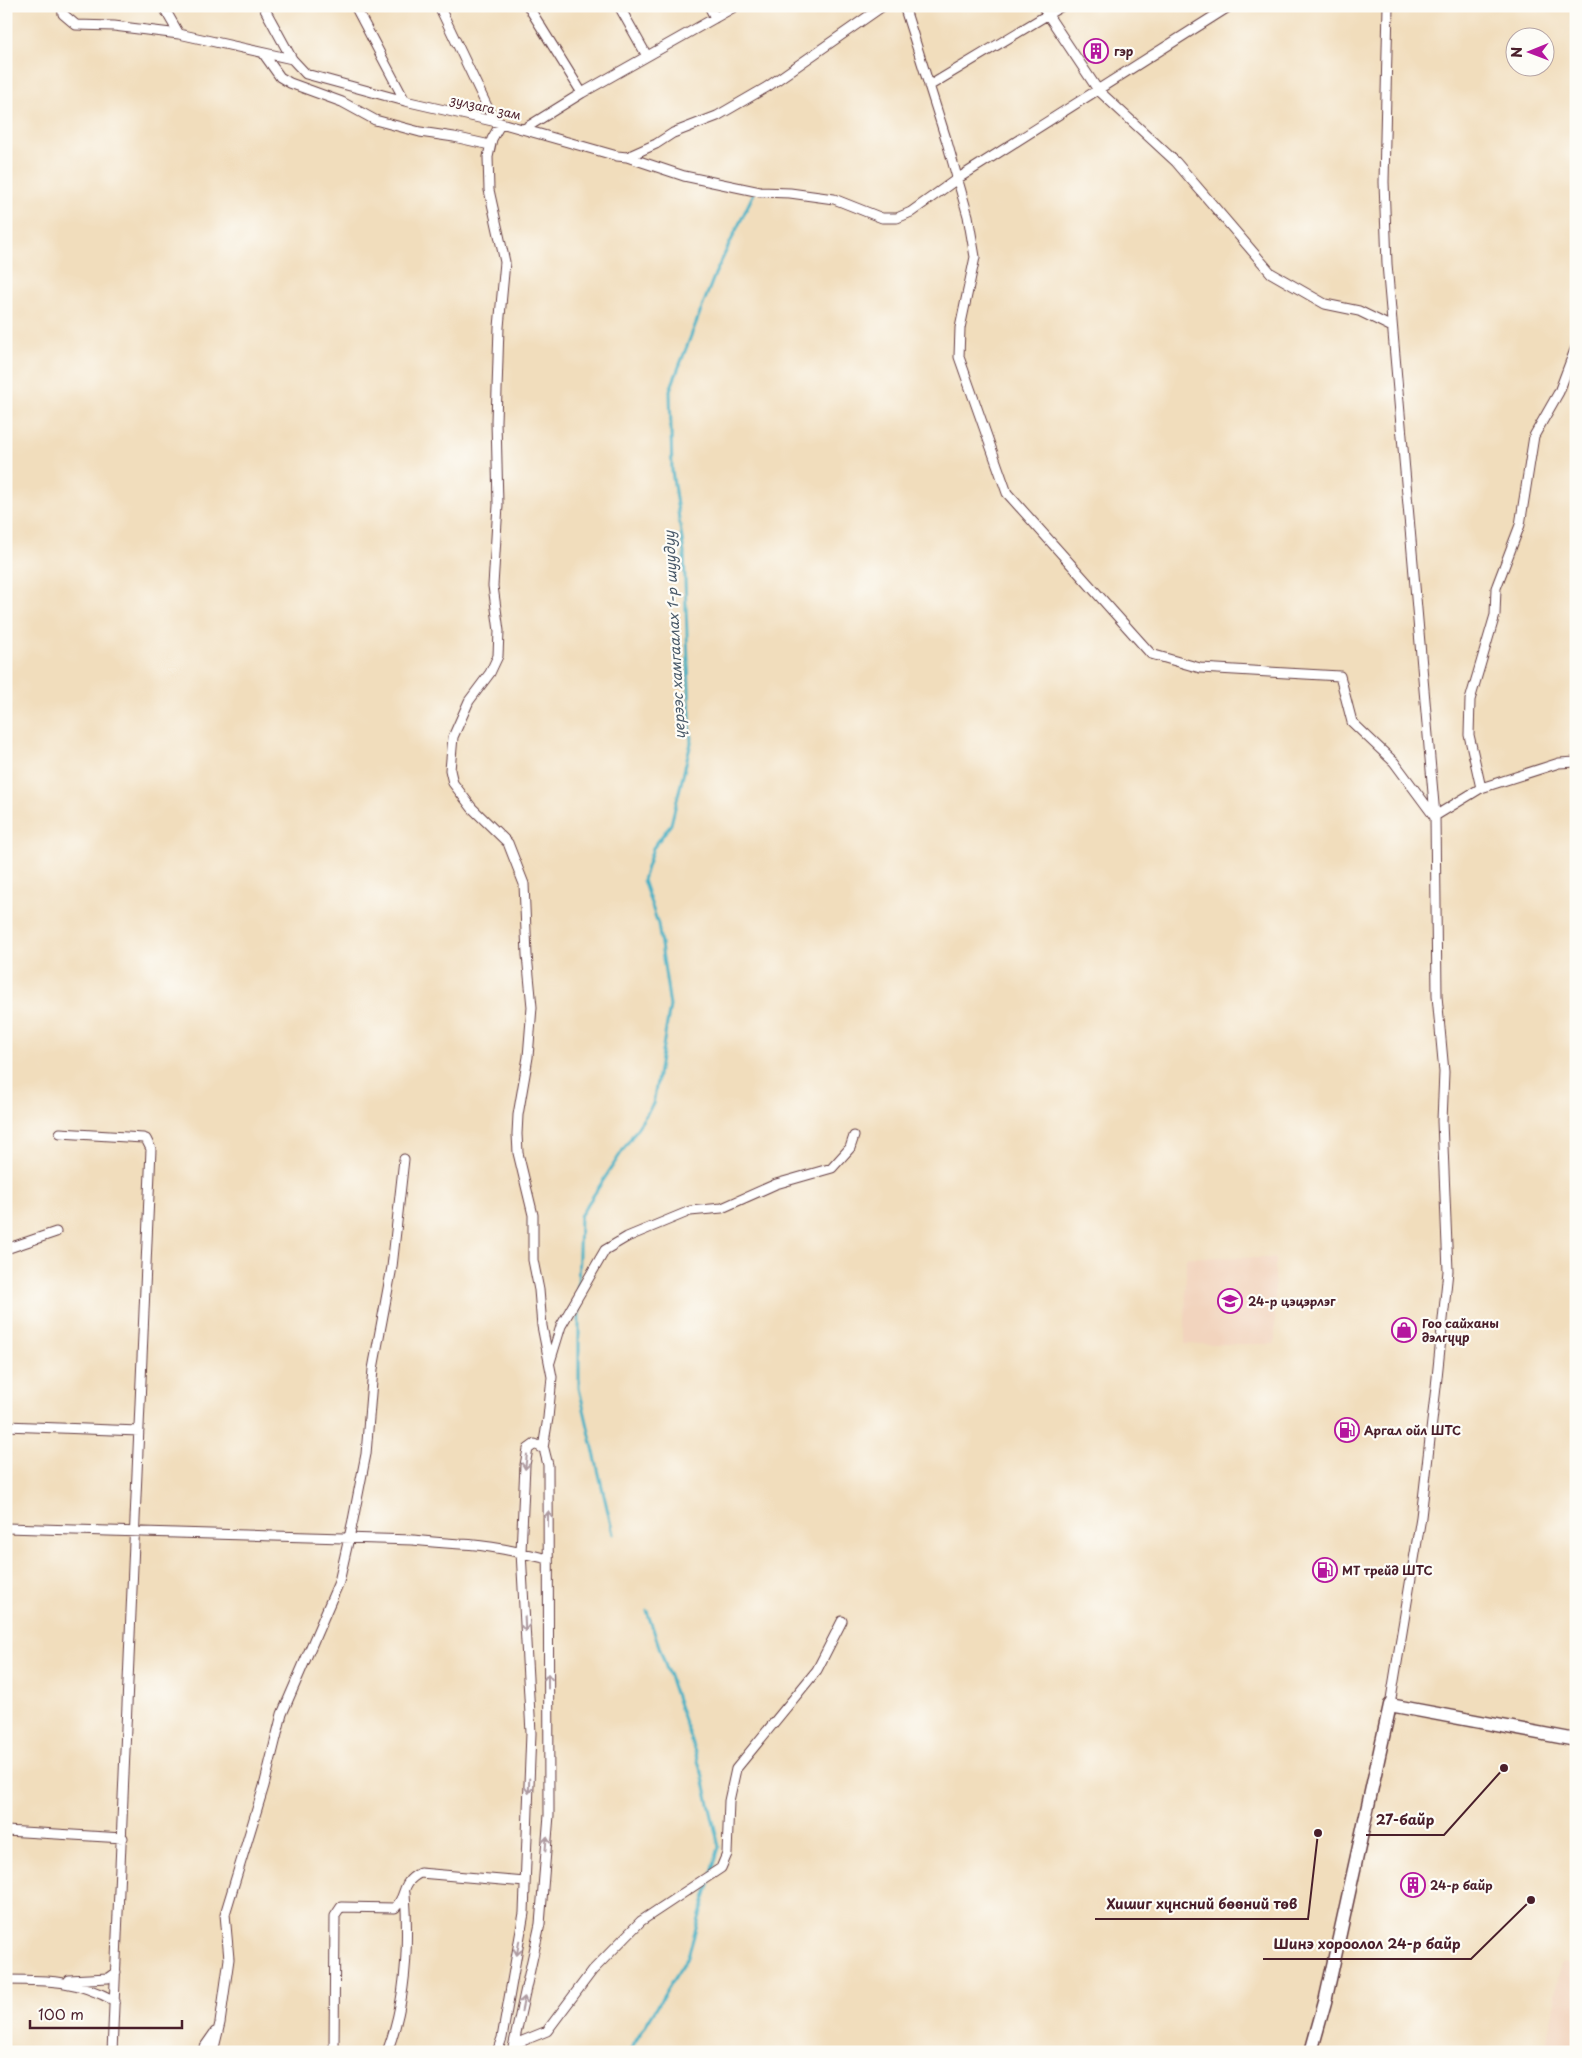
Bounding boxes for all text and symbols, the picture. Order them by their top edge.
north arrow [1504,28,1554,78]
building icon: гэр [1083,38,1109,64]
place label: гэр [1114,42,1134,60]
text: N [1506,47,1527,58]
street label: зулзага зам [448,90,523,124]
water label: үерээс хамгаалах 1-р шуудуу [658,529,690,740]
school or university icon: 24-р цэцэрлэг [1217,1288,1243,1314]
place label: 24-р цэцэрлэг [1248,1292,1336,1310]
place label: Гоо сайханы дэлгүүр [1422,1314,1499,1346]
shop icon: Гоо сайханы дэлгүүр [1391,1317,1417,1343]
fuel station icon: Аргал ойл ШТС [1334,1417,1360,1443]
place label: Аргал ойл ШТС [1364,1421,1461,1439]
one-way arrow [521,1454,531,1470]
one-way arrow [543,1511,553,1528]
fuel station icon: МТ трейд ШТС [1312,1557,1338,1583]
place label: МТ трейд ШТС [1342,1561,1432,1579]
one-way arrow [520,1616,529,1632]
one-way arrow [543,1674,553,1690]
one-way arrow [524,1778,534,1794]
callout: 27-байр [1366,1806,1444,1835]
text: 27-байр [1376,1809,1435,1830]
one-way arrow [542,1836,551,1852]
building icon: 24-р байр [1400,1872,1426,1898]
place label: 24-р байр [1430,1876,1493,1894]
callout: Хишиг хүнсний бөөний төв [1095,1890,1308,1919]
text: Хишиг хүнсний бөөний төв [1107,1893,1298,1914]
callout: Шинэ хороолол 24-р байр [1263,1930,1471,1959]
text: Шинэ хороолол 24-р байр [1273,1933,1461,1954]
one-way arrow [512,1940,522,1956]
one-way arrow [519,1997,528,2013]
scale bar [30,1998,182,2030]
text: 100 m [38,2002,84,2025]

